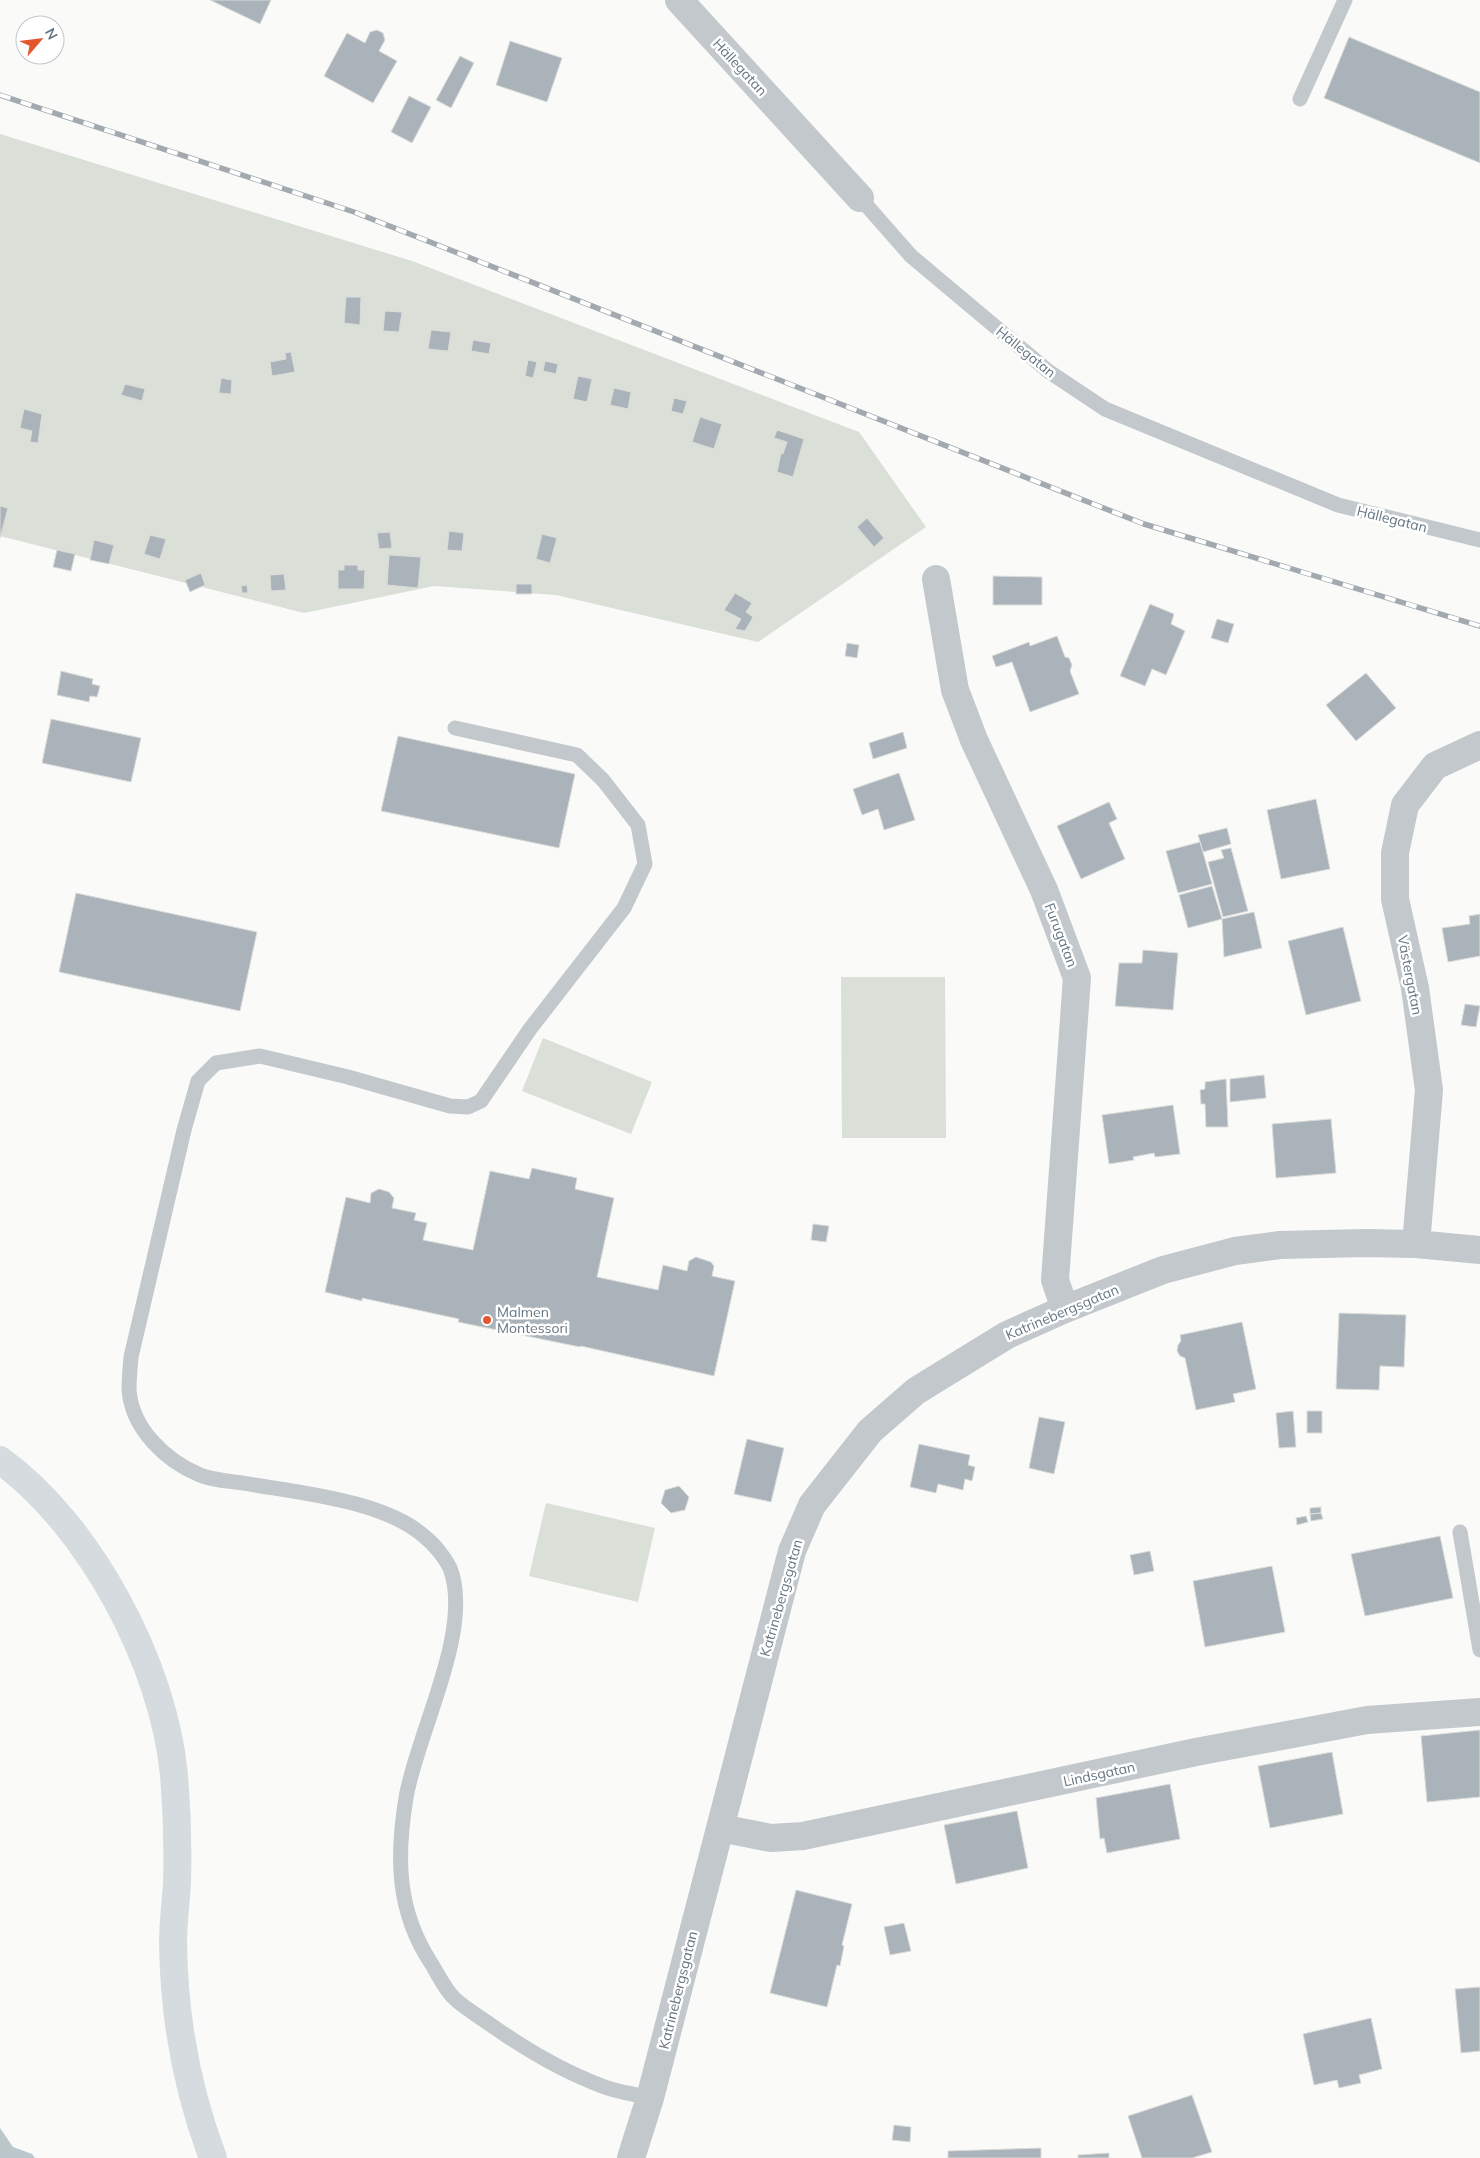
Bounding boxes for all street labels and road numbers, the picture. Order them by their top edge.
street label: Hällegatan [709,35,771,99]
street label: Hällegatan [992,322,1060,382]
street label: Hällegatan [1355,502,1429,536]
street label: Furugatan [1041,900,1081,970]
street label: Västergatan [1393,934,1427,1016]
street label: Katrinebergsgatan [1003,1280,1121,1344]
street label: Katrinebergsgatan [756,1537,806,1659]
street label: Lindsgatan [1061,1758,1137,1790]
street label: Katrinebergsgatan [655,1929,701,2051]

